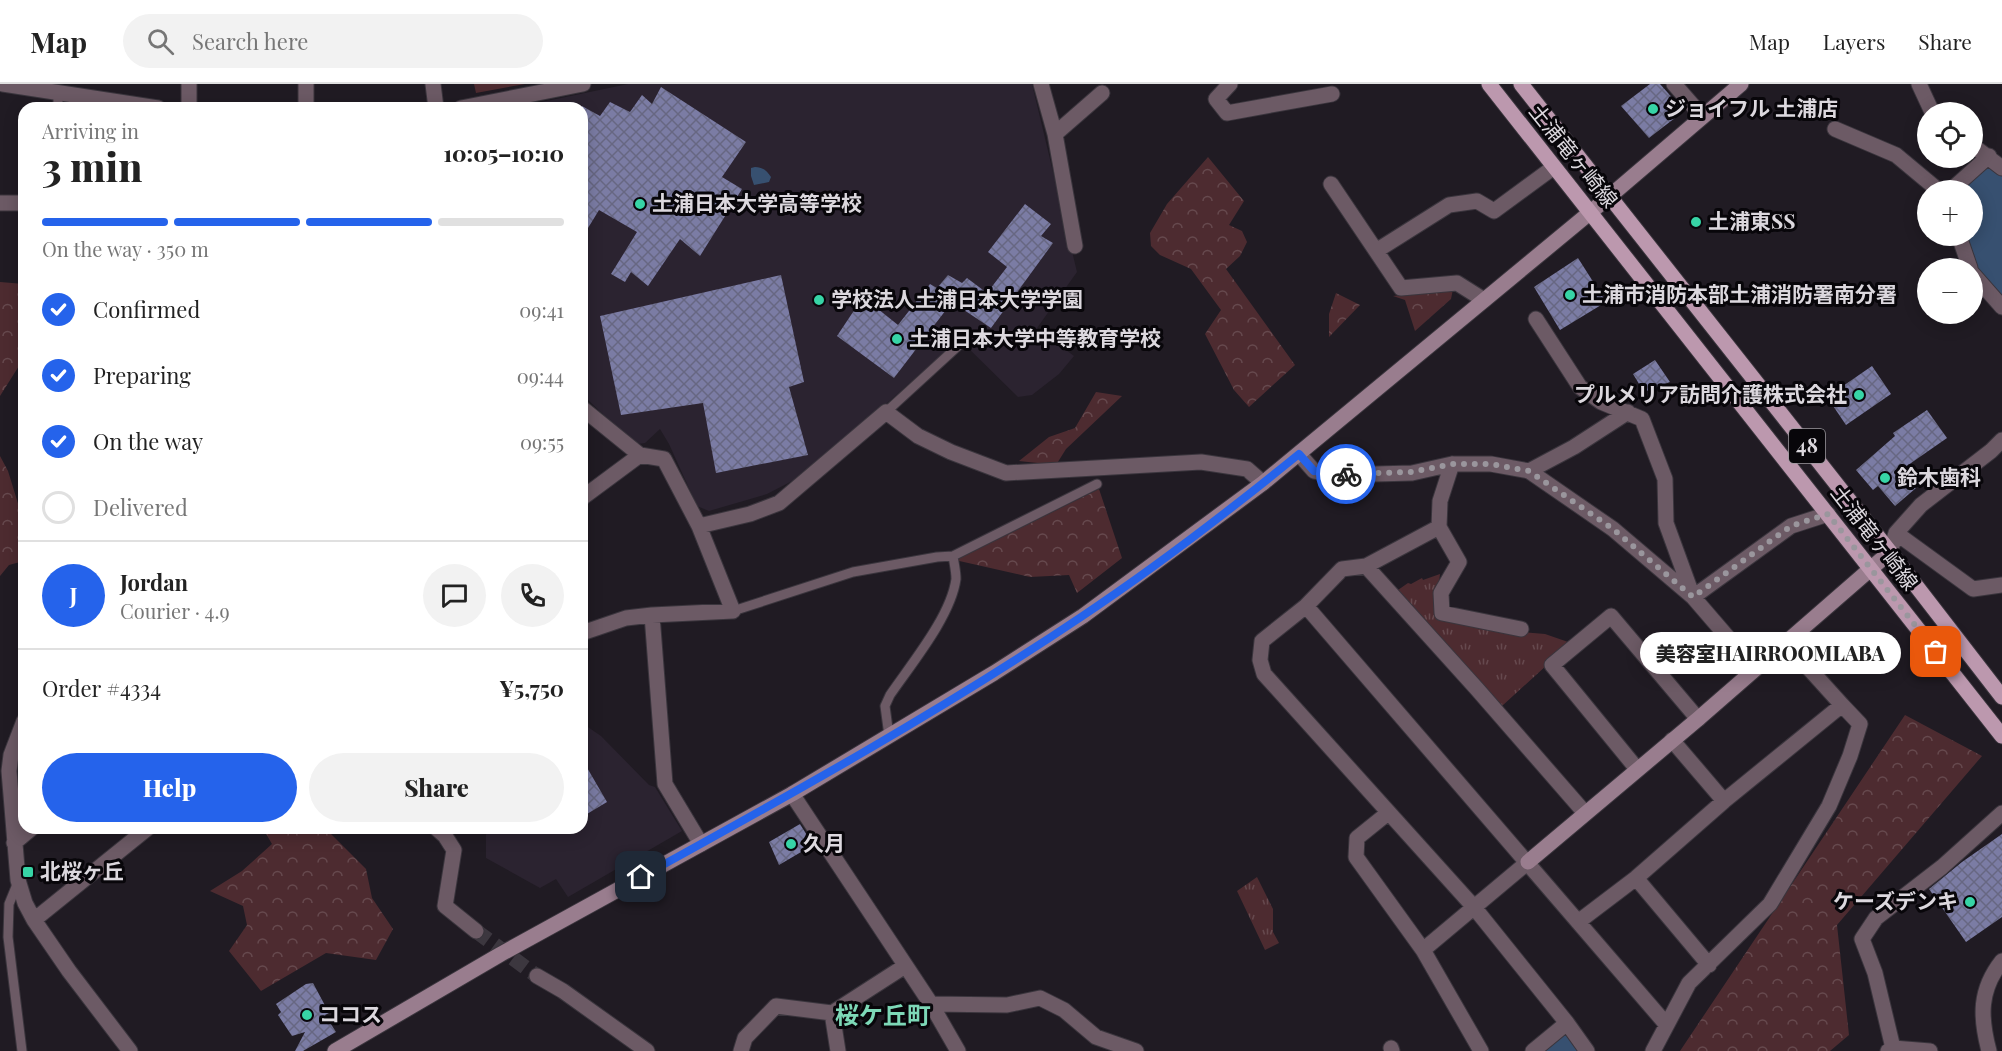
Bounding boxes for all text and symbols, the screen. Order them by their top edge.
search box [123,14,543,68]
text: Map [30,23,87,60]
icon: search [144,25,177,58]
text: Search here [192,26,308,56]
text: Map [1749,27,1790,55]
text: Layers [1823,27,1885,55]
text: Share [1918,27,1972,55]
place label: ジョイフル 土浦店 [1665,93,1838,121]
street label: 土浦竜ヶ崎線 [1524,97,1625,213]
marker: ジョイフル 土浦店 [1646,102,1660,116]
map controls [1917,102,1983,324]
button: locate [1917,102,1983,168]
text: Arriving in [42,117,139,144]
text: 10:05–10:10 [444,138,564,168]
text: 3 min [42,140,142,192]
button: + [1917,180,1983,246]
place label: 土浦日本大学高等学校 [652,188,862,216]
marker: 土浦日本大学高等学校 [633,197,647,211]
place label: 土浦東SS [1708,206,1796,234]
marker: 土浦東SS [1689,215,1703,229]
text: On the way · 350 m [42,235,209,262]
button: − [1917,258,1983,324]
place label: 土浦市消防本部土浦消防署南分署 [1582,279,1897,307]
place label: 学校法人土浦日本大学学園 [831,284,1083,312]
marker: 土浦市消防本部土浦消防署南分署 [1563,288,1577,302]
icon: check [42,293,75,326]
marker: 学校法人土浦日本大学学園 [812,293,826,307]
text: Confirmed [93,294,200,324]
text: 09:41 [519,296,564,323]
place label: 土浦日本大学中等教育学校 [909,323,1161,351]
marker: 土浦日本大学中等教育学校 [890,332,904,346]
icon: check [42,359,75,392]
text: Preparing [93,360,191,390]
text: 09:44 [517,362,564,389]
place label: プルメリア訪問介護株式会社 [1574,379,1847,407]
marker: プルメリア訪問介護株式会社 [1852,388,1866,402]
icon: check [42,425,75,458]
text: On the way [93,426,203,456]
text: 09:55 [520,428,564,455]
road number: 48 [1789,429,1825,463]
courier [1316,444,1376,504]
icon: bike [1330,458,1363,491]
place label: 鈴木歯科 [1897,462,1981,490]
marker: 鈴木歯科 [1878,471,1892,485]
street label: 土浦竜ヶ崎線 [1826,479,1925,595]
text: Delivered [93,492,188,522]
button: chat [423,564,486,627]
button: phone [501,564,564,627]
text: Jordan [120,567,188,597]
text: J [69,580,78,610]
text: Courier · 4.9 [120,597,230,624]
pin [1910,626,1961,677]
callout: 美容室HAIRROOMLABA [1639,631,1900,673]
icon: bag [1919,635,1952,668]
text: 美容室HAIRROOMLABA [1656,639,1885,666]
text: Order #4334 [42,673,161,703]
text: ¥5,750 [499,673,564,703]
button: Help [42,753,297,822]
button: Share [309,753,564,822]
place label: 久月 [803,828,845,856]
marker: 久月 [784,837,798,851]
pin [615,851,666,902]
place label: 北桜ヶ丘 [40,856,124,884]
icon: home [624,860,657,893]
marker: 北桜ヶ丘 [21,865,35,879]
place label: ケーズデンキ [1833,886,1958,914]
marker: ケーズデンキ [1963,895,1977,909]
district label: 桜ケ丘町 [835,998,931,1030]
place label: ココス [319,999,382,1027]
marker: ココス [300,1008,314,1022]

